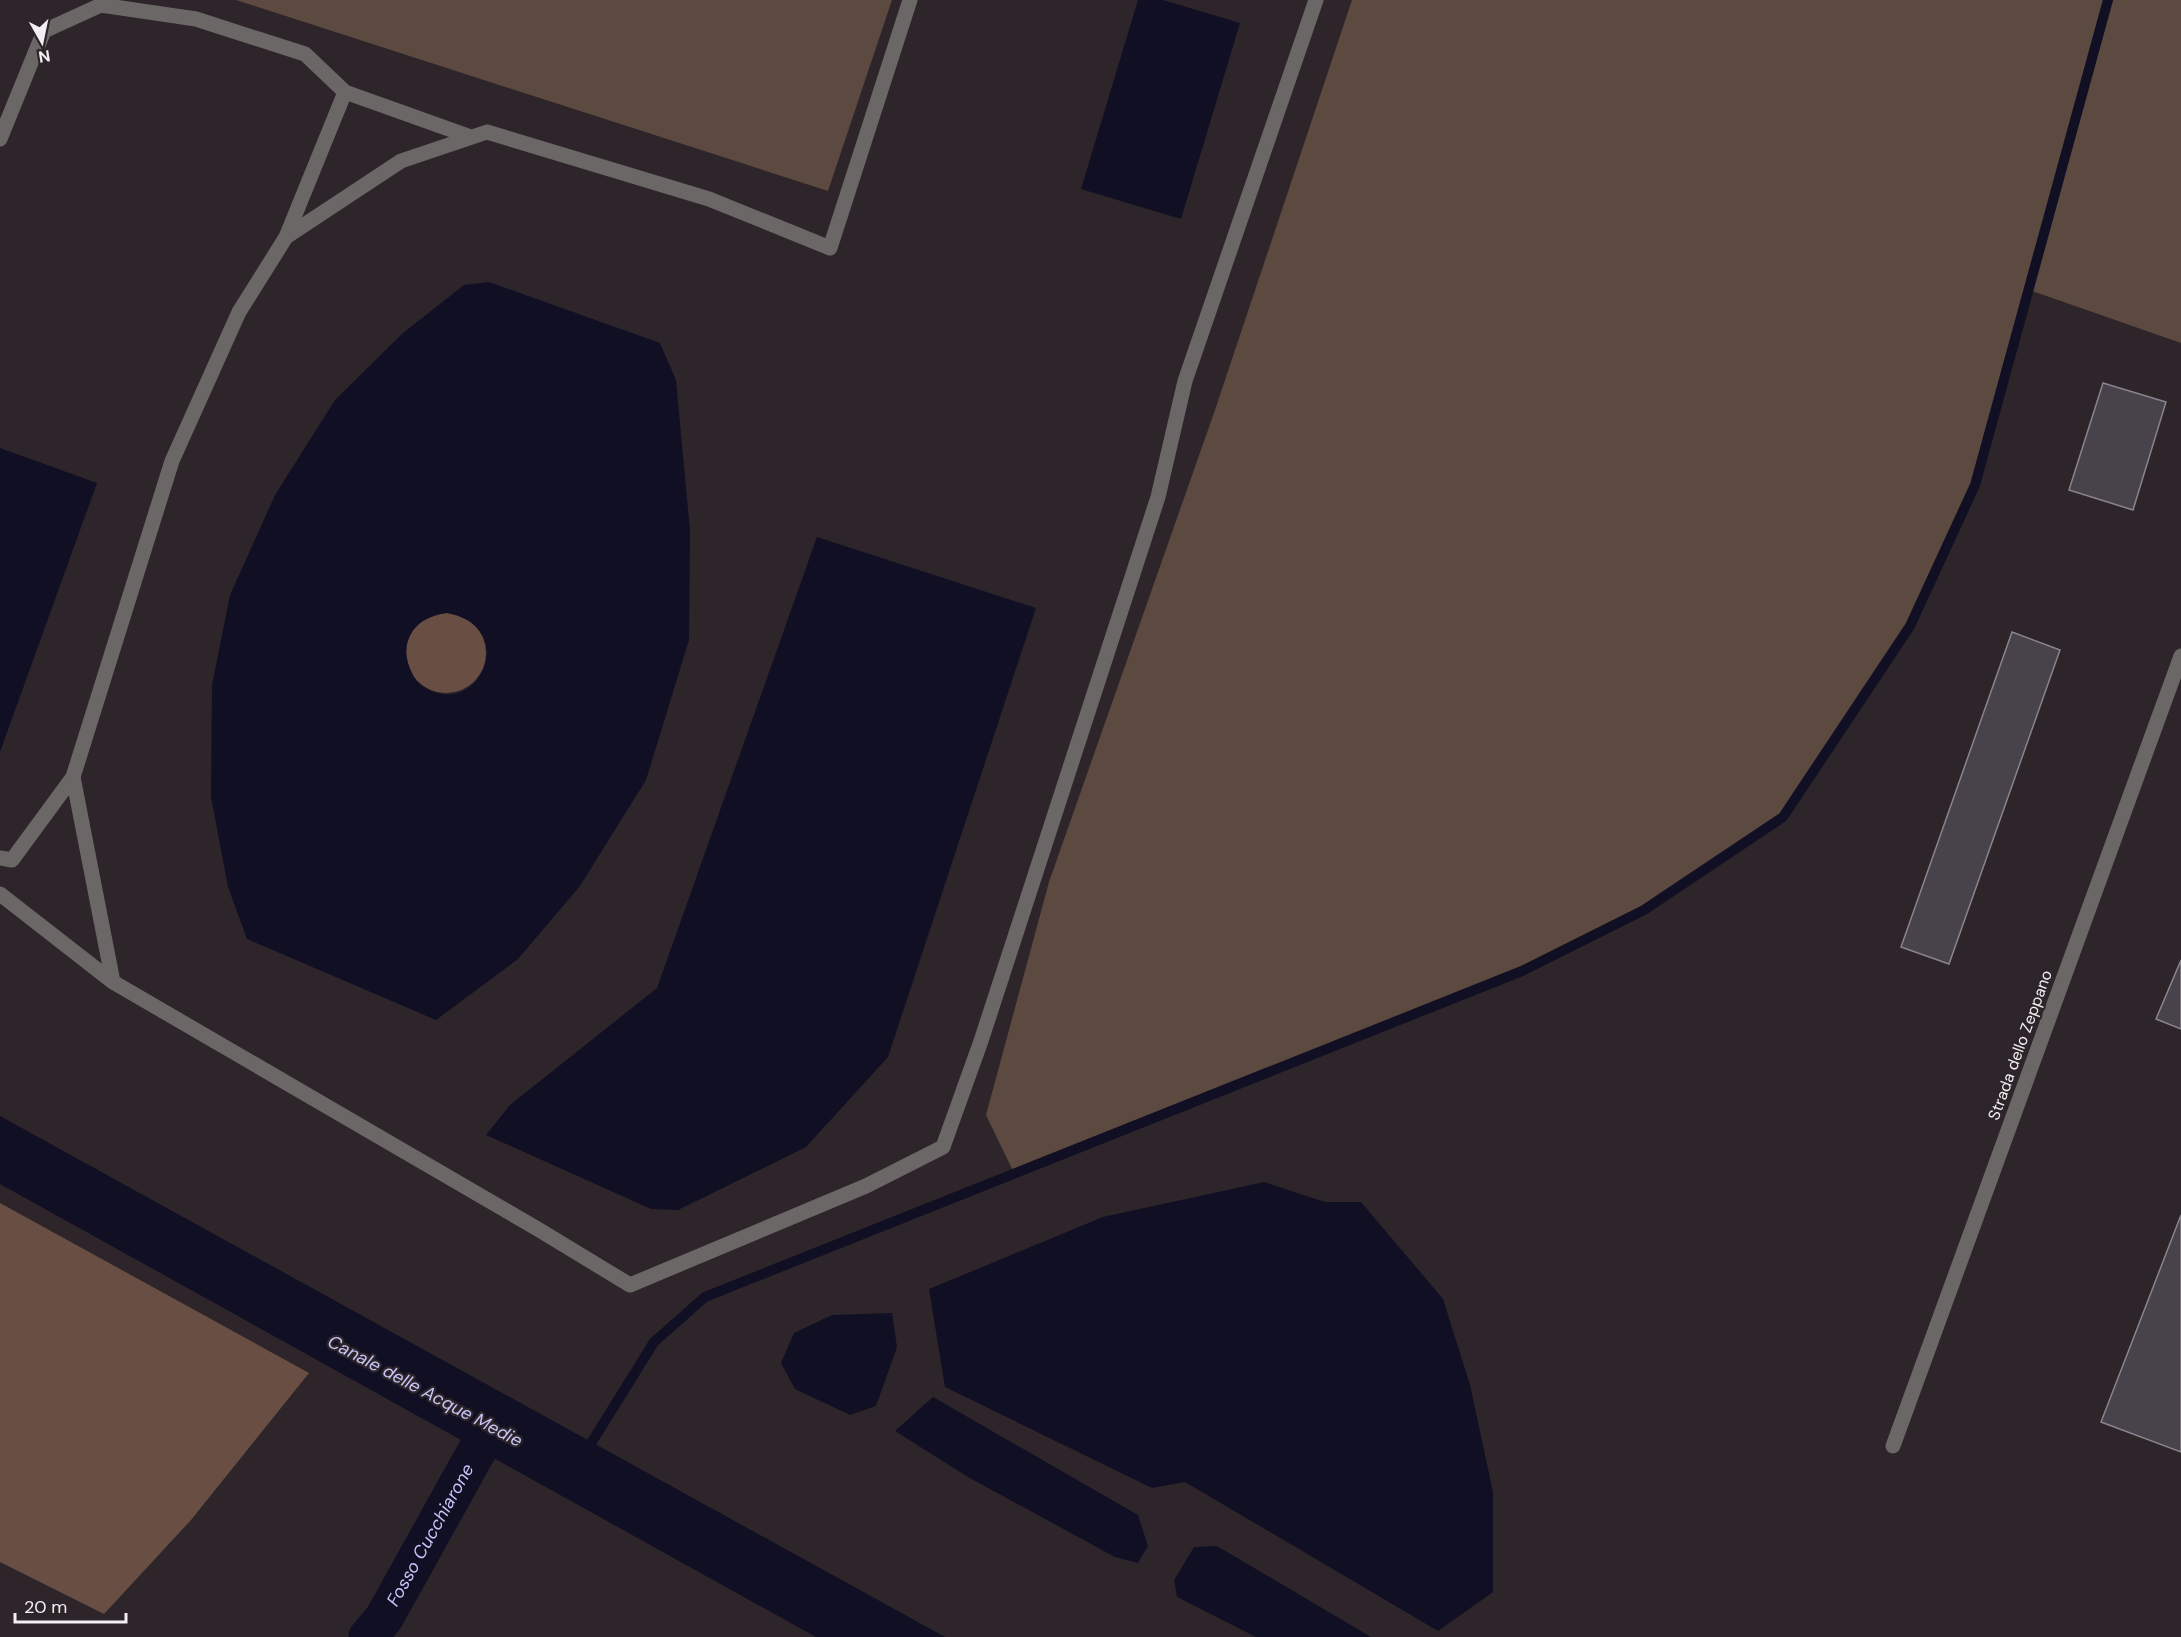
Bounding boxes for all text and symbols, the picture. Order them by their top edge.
north arrow [12,12,72,72]
text: N [37,45,52,68]
street label: Strada dello Zeppano [1983,967,2057,1123]
water label: Canale delle Acque Medie [323,1329,527,1453]
water label: Fosso Cucchiarone [381,1459,479,1610]
scale bar [15,1586,126,1624]
text: 20 m [24,1595,67,1619]

